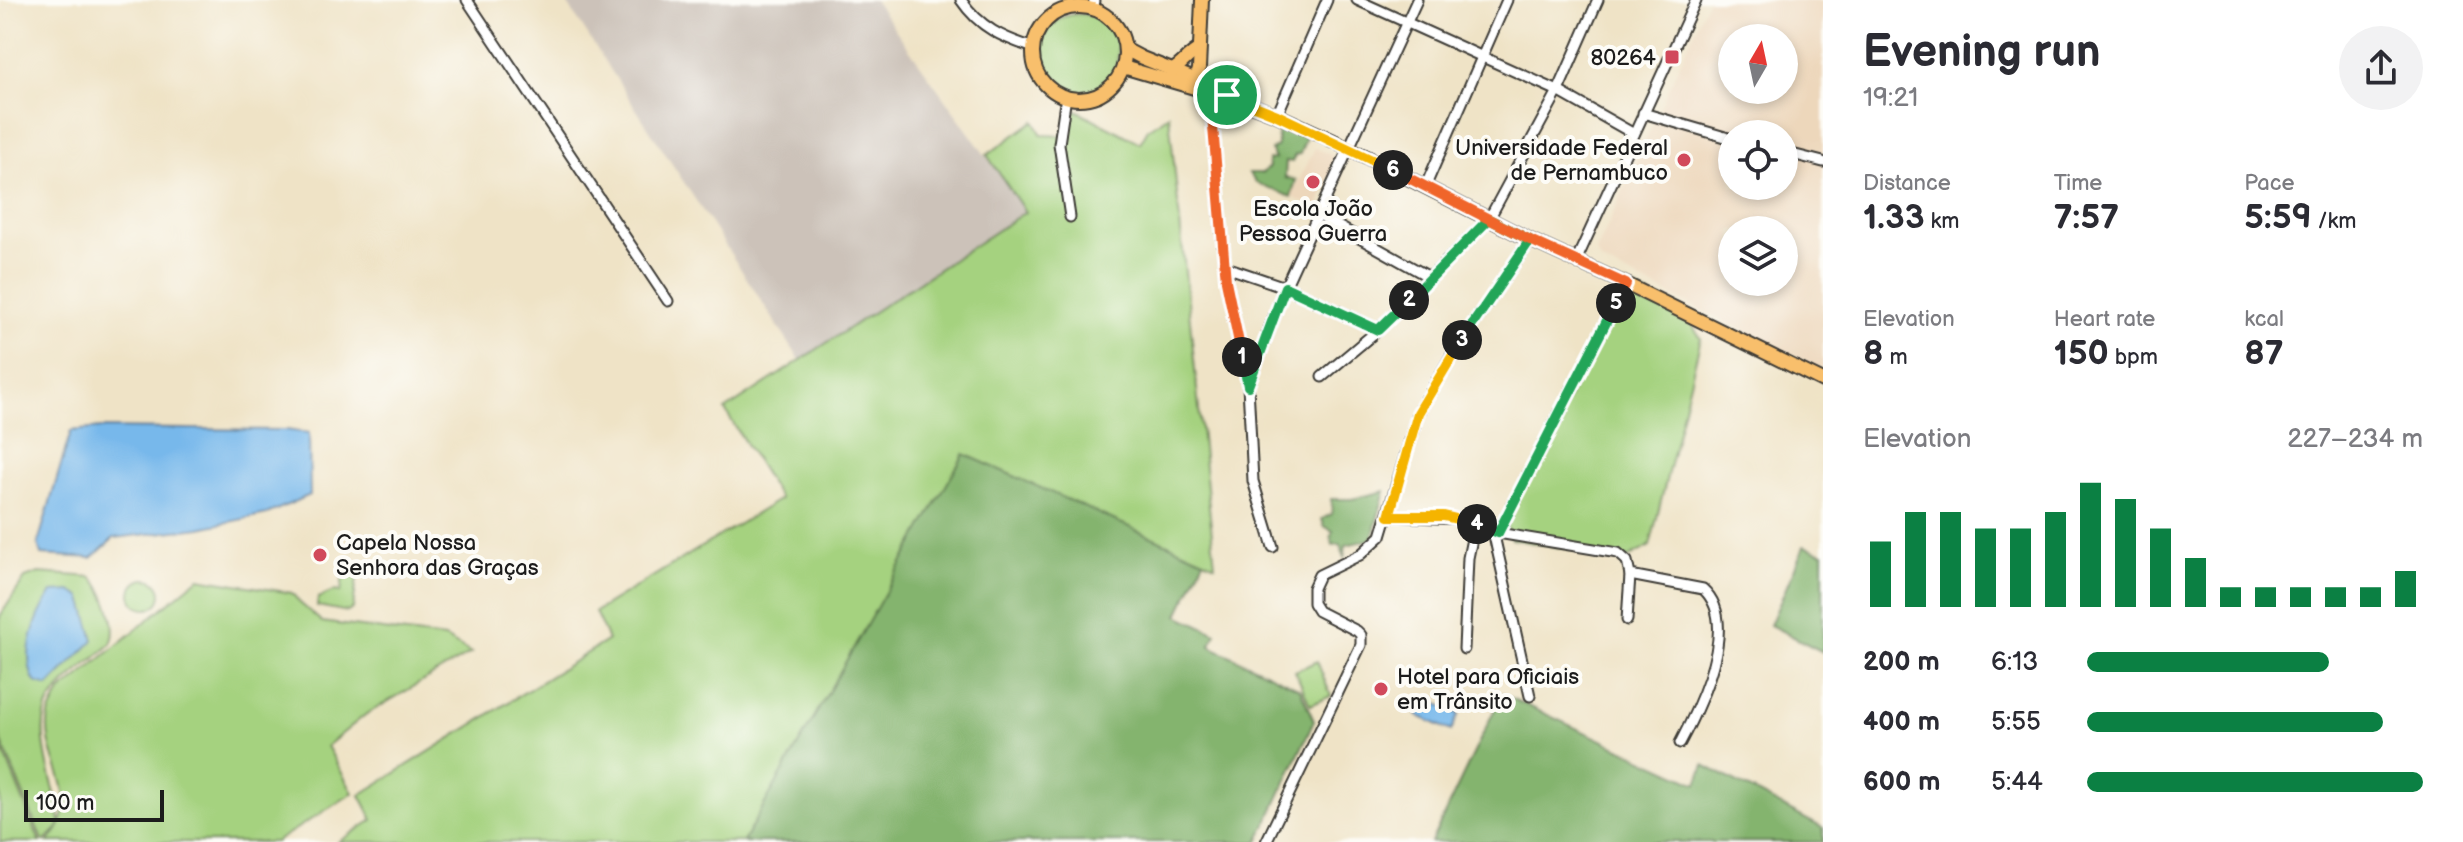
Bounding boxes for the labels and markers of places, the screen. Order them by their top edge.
place label: 80264 [1590,45,1657,72]
marker: 80264 [1663,48,1681,66]
pin [1193,61,1261,129]
place label: Universidade Federal de Pernambuco [1455,135,1668,187]
pin: 6 [1373,150,1413,190]
marker: Universidade Federal de Pernambuco [1675,151,1693,169]
marker: Escola João Pessoa Guerra [1304,173,1322,191]
place label: Escola João Pessoa Guerra [1239,196,1387,248]
pin: 2 [1389,280,1429,320]
pin: 5 [1596,283,1636,323]
pin: 3 [1442,320,1482,360]
pin: 1 [1222,337,1262,377]
pin: 4 [1457,504,1497,544]
place label: Capela Nossa Senhora das Graças [336,530,539,582]
marker: Capela Nossa Senhora das Graças [311,546,329,564]
place label: Hotel para Oficiais em Trânsito [1397,664,1579,716]
marker: Hotel para Oficiais em Trânsito [1372,680,1390,698]

